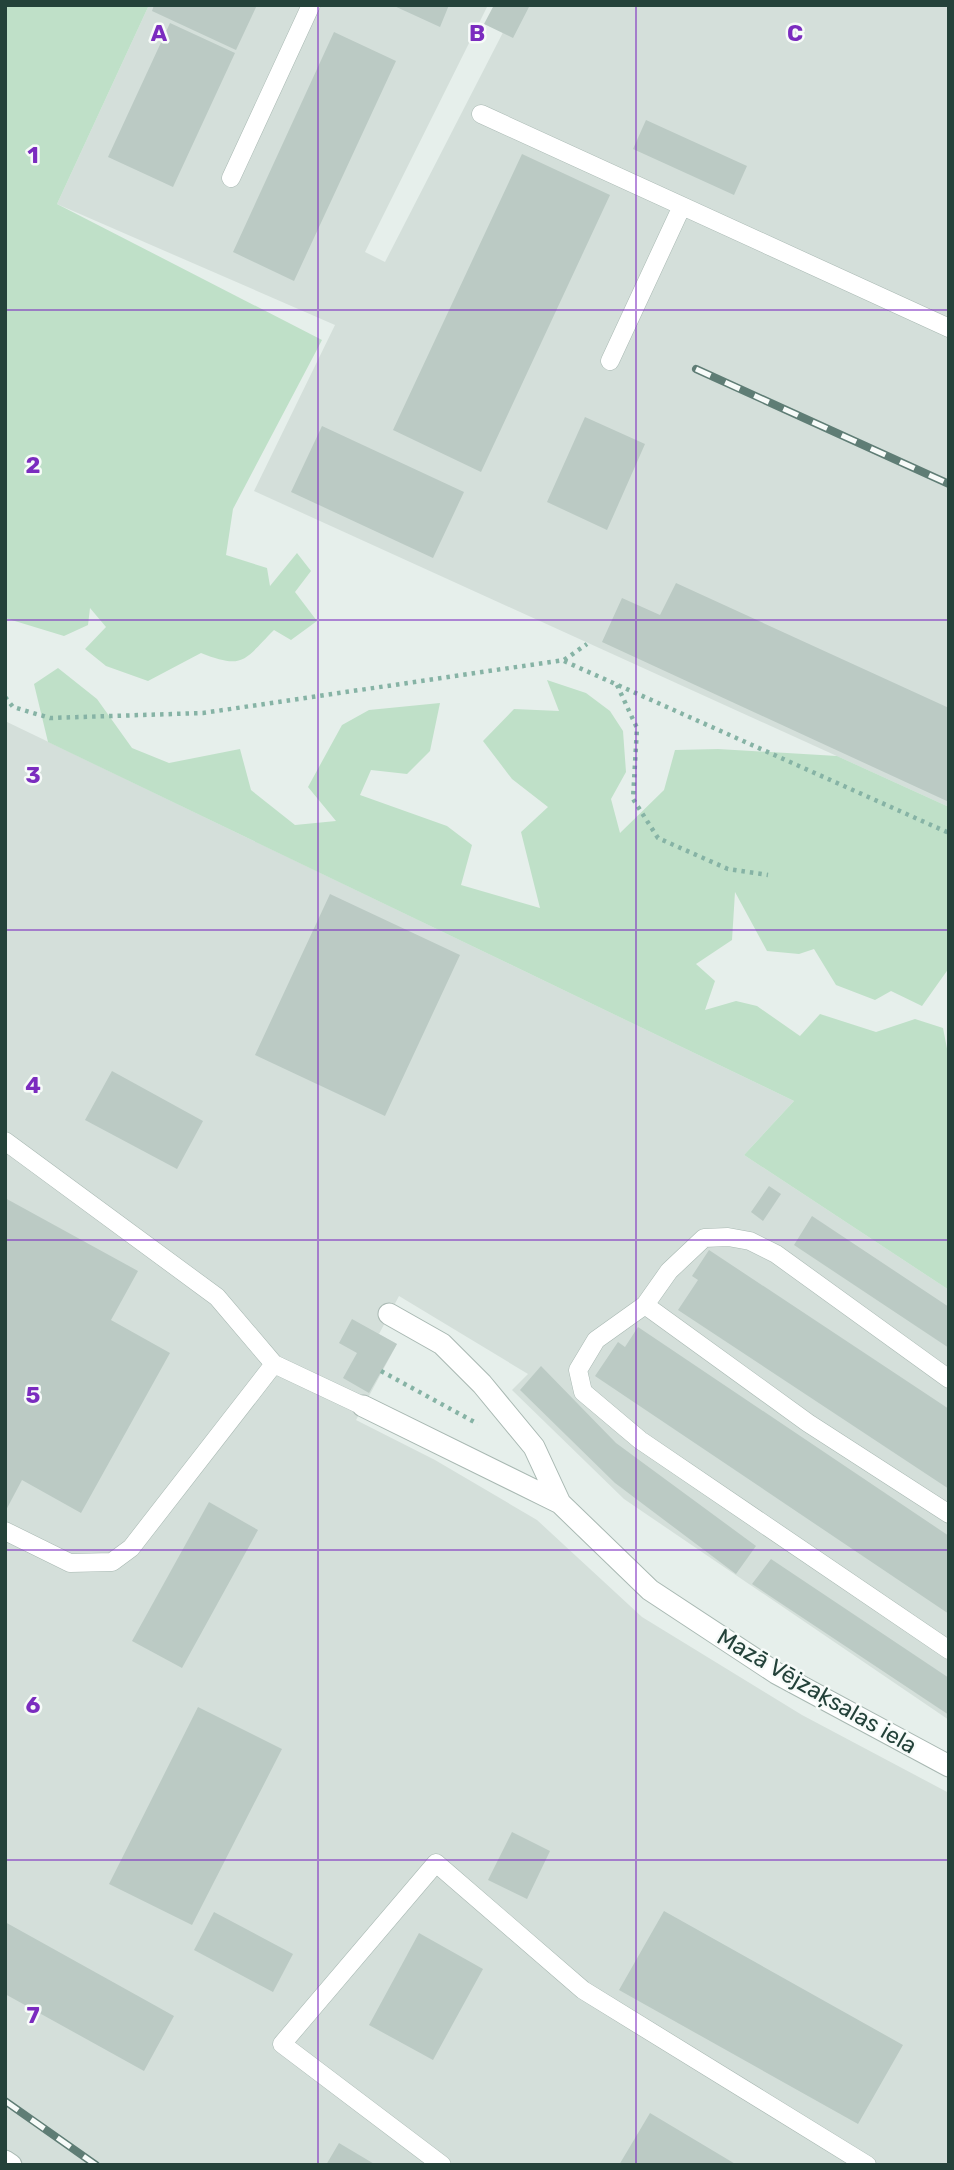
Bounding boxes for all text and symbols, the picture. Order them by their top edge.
text: A [151,19,168,47]
text: B [469,19,485,47]
text: C [787,19,803,47]
text: 1 [27,141,39,169]
text: 2 [26,451,40,479]
text: 3 [25,761,41,789]
text: 4 [25,1071,41,1099]
text: 5 [26,1381,41,1409]
street label: Mazā Vējzaķsalas iela [712,1622,922,1760]
text: 6 [26,1691,41,1719]
text: 7 [26,2001,40,2029]

